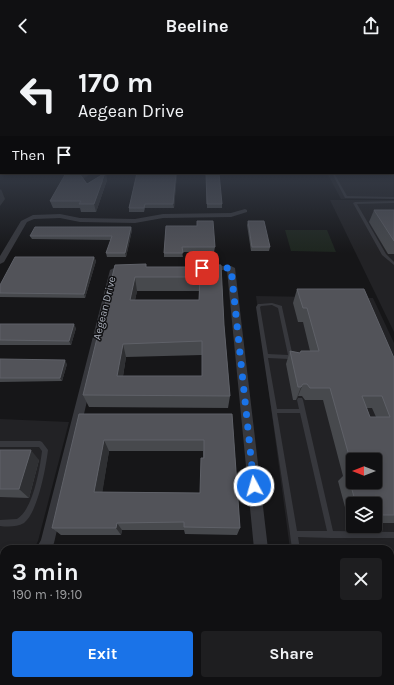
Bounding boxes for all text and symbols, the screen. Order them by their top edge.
icon: back [12,15,34,37]
text: Beeline [166,15,228,37]
icon: share [360,15,382,37]
text: 170 m [78,66,153,99]
icon: left [12,68,64,120]
text: Aegean Drive [78,100,184,122]
icon: arrive [53,144,75,166]
text: Then [12,146,45,164]
pin [185,251,219,285]
icon: arrive [191,257,213,279]
street label: Aegean Drive [90,275,119,341]
north arrow [346,453,382,489]
map controls [346,453,382,533]
position arrow [233,465,275,507]
button: layers [346,497,382,533]
text: 3 min [12,558,79,586]
button: close [340,558,382,600]
text: 190 m · 19:10 [12,587,82,602]
button: Exit [12,631,193,677]
button: Share [201,631,382,677]

